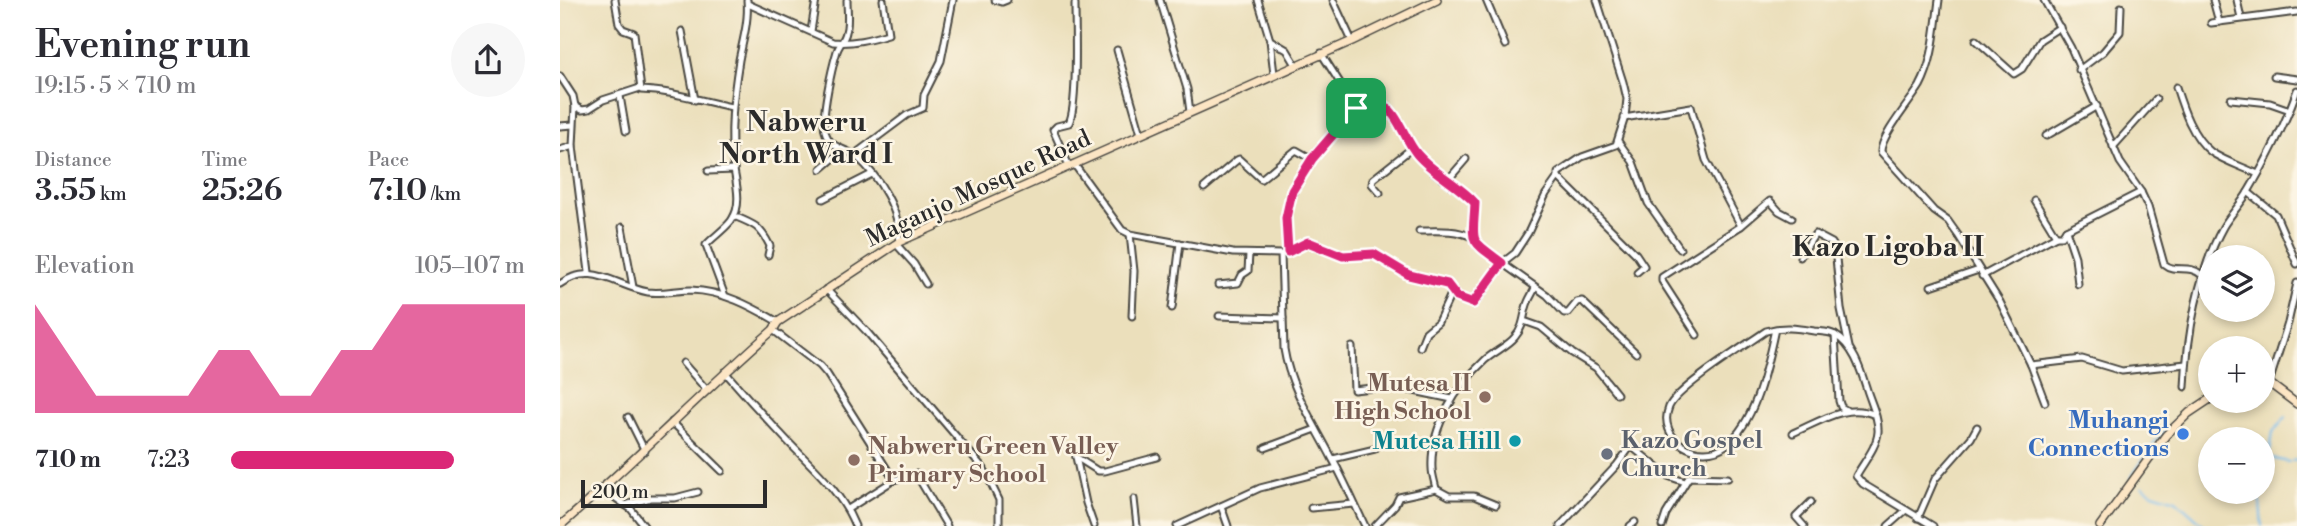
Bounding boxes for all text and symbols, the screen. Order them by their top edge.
text: Evening run [35,22,250,69]
button: share [451,23,525,97]
text: 19:15 · 5 × 710 m [35,72,196,100]
pin [1326,78,1386,138]
icon: arrive [1337,89,1375,127]
district label: Nabweru North Ward I [719,105,893,172]
street label: Maganjo Mosque Road [861,123,1096,254]
text: Distance [35,148,112,172]
text: Time [202,148,247,172]
text: Pace [368,148,409,172]
text: 3.55 [35,172,96,210]
text: 25:26 [202,172,282,210]
text: 7:10 [368,172,427,210]
text: km [96,182,127,206]
text: /km [427,182,461,206]
district label: Kazo Ligoba II [1792,230,1984,265]
map controls [2198,245,2275,504]
button: layers [2198,245,2275,322]
text: Elevation [35,252,135,280]
text: 105–107 m [415,252,525,280]
button: + [2198,336,2275,413]
place label: Mutesa II High School [1334,369,1471,427]
marker: Mutesa II High School [1477,389,1493,405]
place label: Muhangi Connections [2028,406,2169,464]
place label: Kazo Gospel Church [1621,426,1763,484]
marker: Muhangi Connections [2175,426,2191,442]
place label: Mutesa Hill [1372,427,1501,457]
button: − [2198,427,2275,504]
place label: Nabweru Green Valley Primary School [868,432,1119,490]
marker: Mutesa Hill [1507,433,1523,449]
text: 710 m [35,446,101,474]
text: 7:23 [147,446,190,474]
marker: Kazo Gospel Church [1599,446,1615,462]
marker: Nabweru Green Valley Primary School [846,452,862,468]
scale bar [581,477,766,509]
text: 200 m [592,480,649,504]

